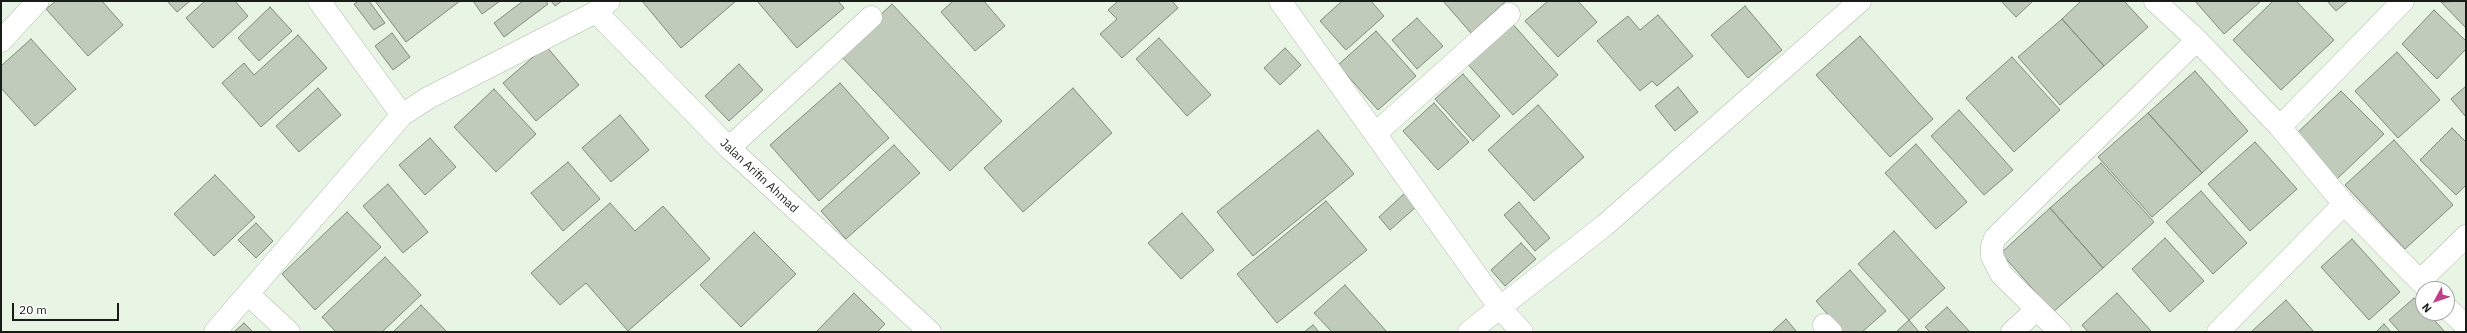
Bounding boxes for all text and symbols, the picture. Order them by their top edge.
street label: Jalan Arifin Ahmad [717,136,801,216]
north arrow [2415,281,2455,321]
scale bar [14,295,121,321]
text: N [2419,301,2434,316]
text: 20 m [19,302,47,317]

